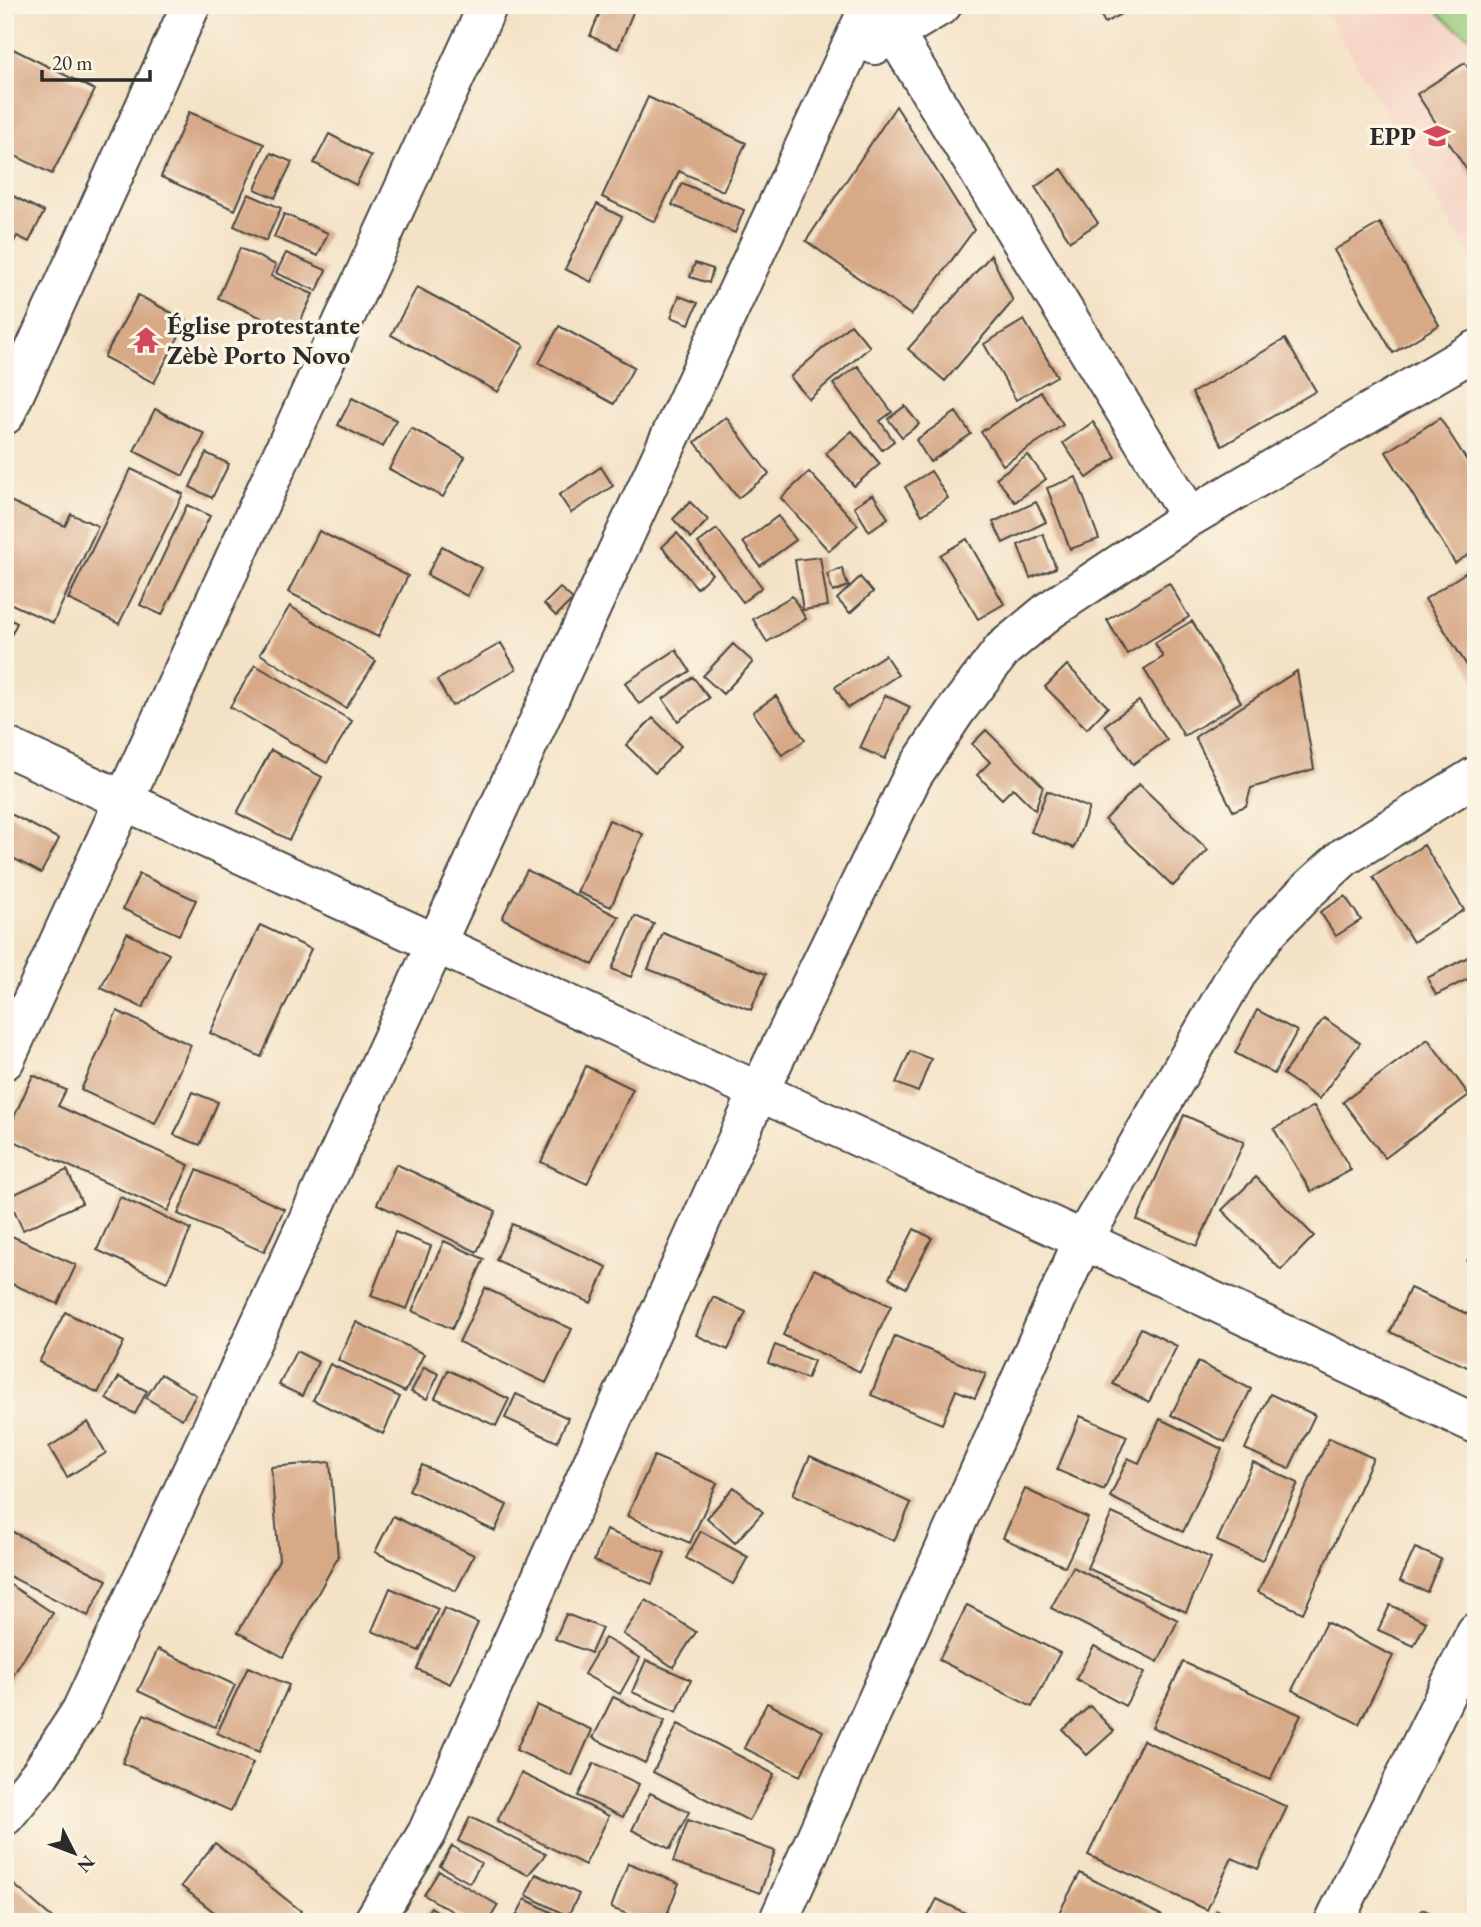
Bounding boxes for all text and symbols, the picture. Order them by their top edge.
scale bar [42,38,150,82]
text: 20 m [52,49,93,76]
place label: EPP [1369,119,1416,153]
school or university icon: EPP [1422,121,1452,151]
place label: Église protestante Zèbè Porto Novo [167,308,360,372]
temple icon: Église protestante Zèbè Porto Novo [131,325,161,355]
north arrow [38,1818,108,1888]
text: N [71,1850,101,1879]

